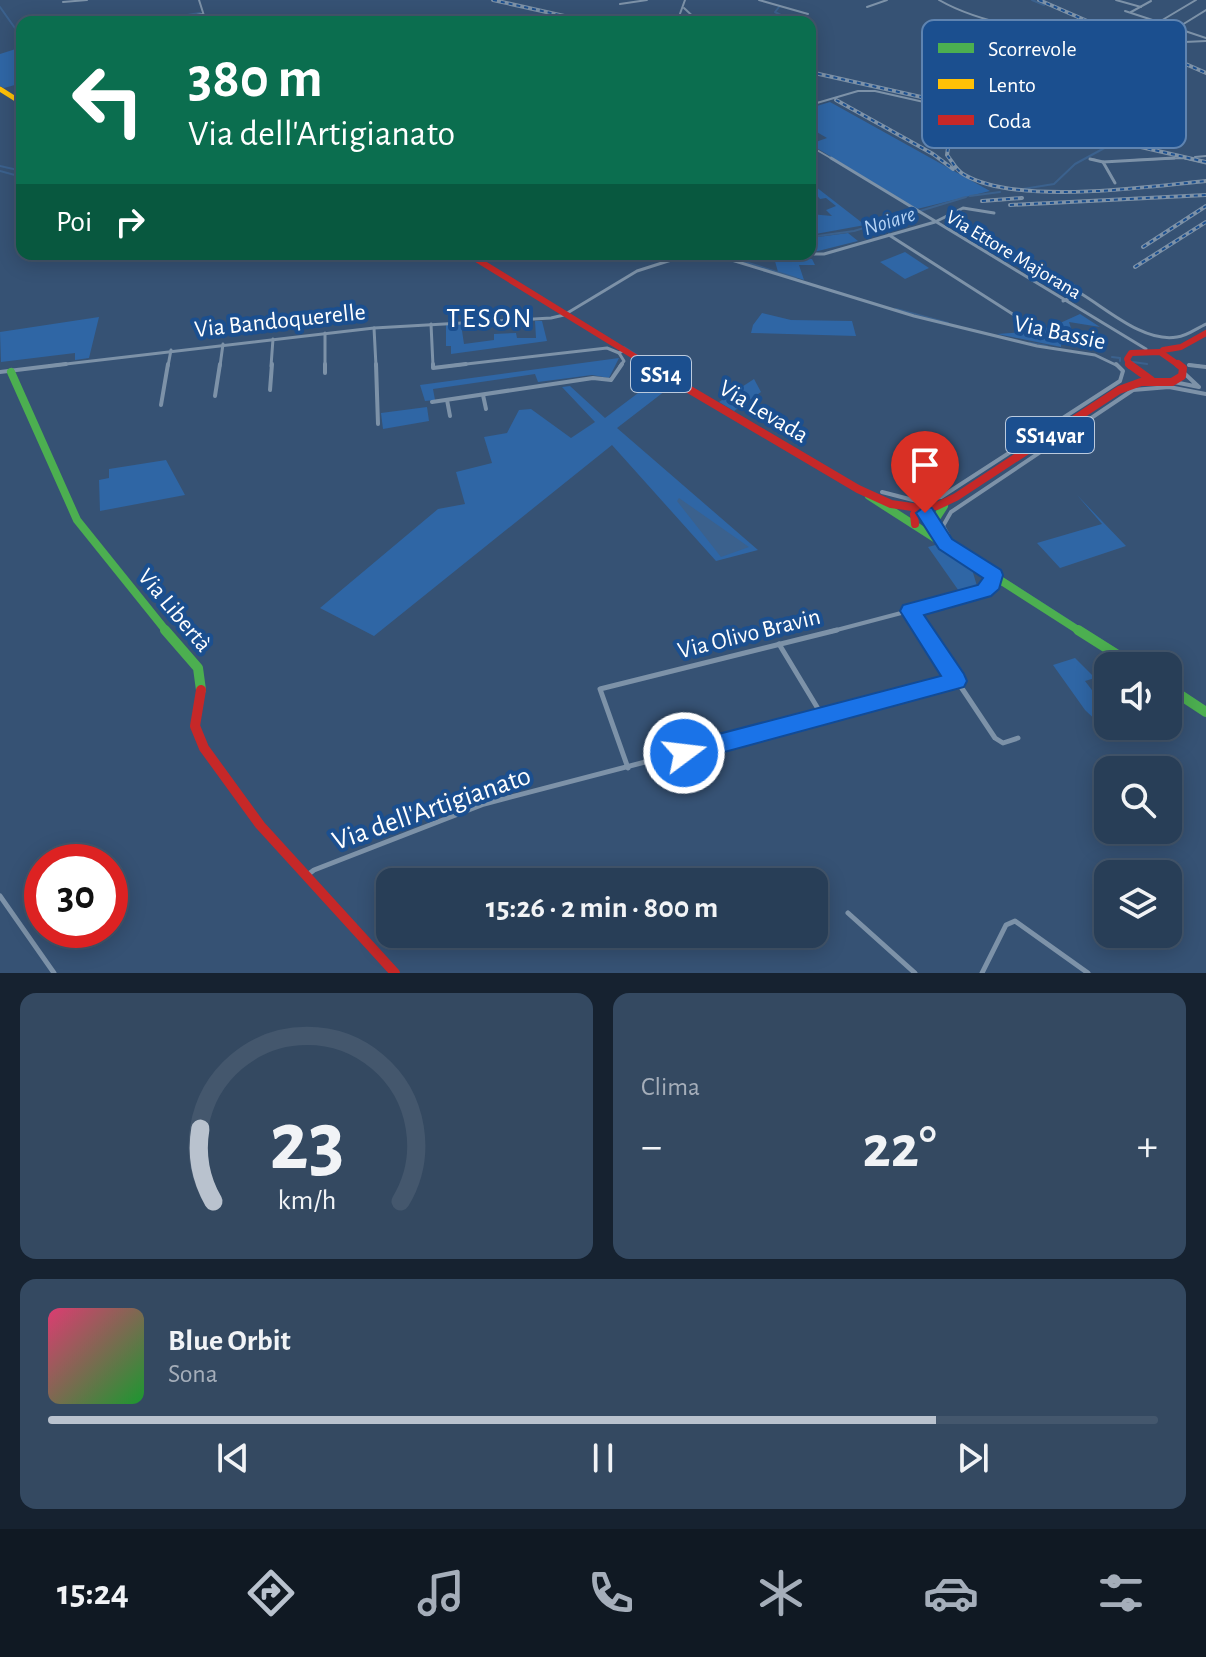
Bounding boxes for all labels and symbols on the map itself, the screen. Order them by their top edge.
legend [922,20,1186,148]
text: Scorrevole [988,38,1077,60]
text: Lento [988,74,1036,96]
text: Coda [988,110,1031,132]
water label: Noiare [861,203,918,239]
street label: Via Ettore Majorana [943,207,1084,303]
street label: Via Bandoquerelle [193,300,367,342]
district label: TESON [446,305,534,333]
street label: Via Bassie [1012,312,1108,354]
road number: SS14 [631,356,691,392]
street label: Via Levada [715,376,812,448]
road number: SS14var [1006,417,1094,453]
pin [891,431,959,513]
street label: Via Libertà [133,565,216,657]
street label: Via Olivo Bravin [675,605,823,663]
position arrow [642,711,726,795]
street label: Via dell'Artigianato [329,762,534,856]
speed limit sign: 30 [24,844,128,948]

